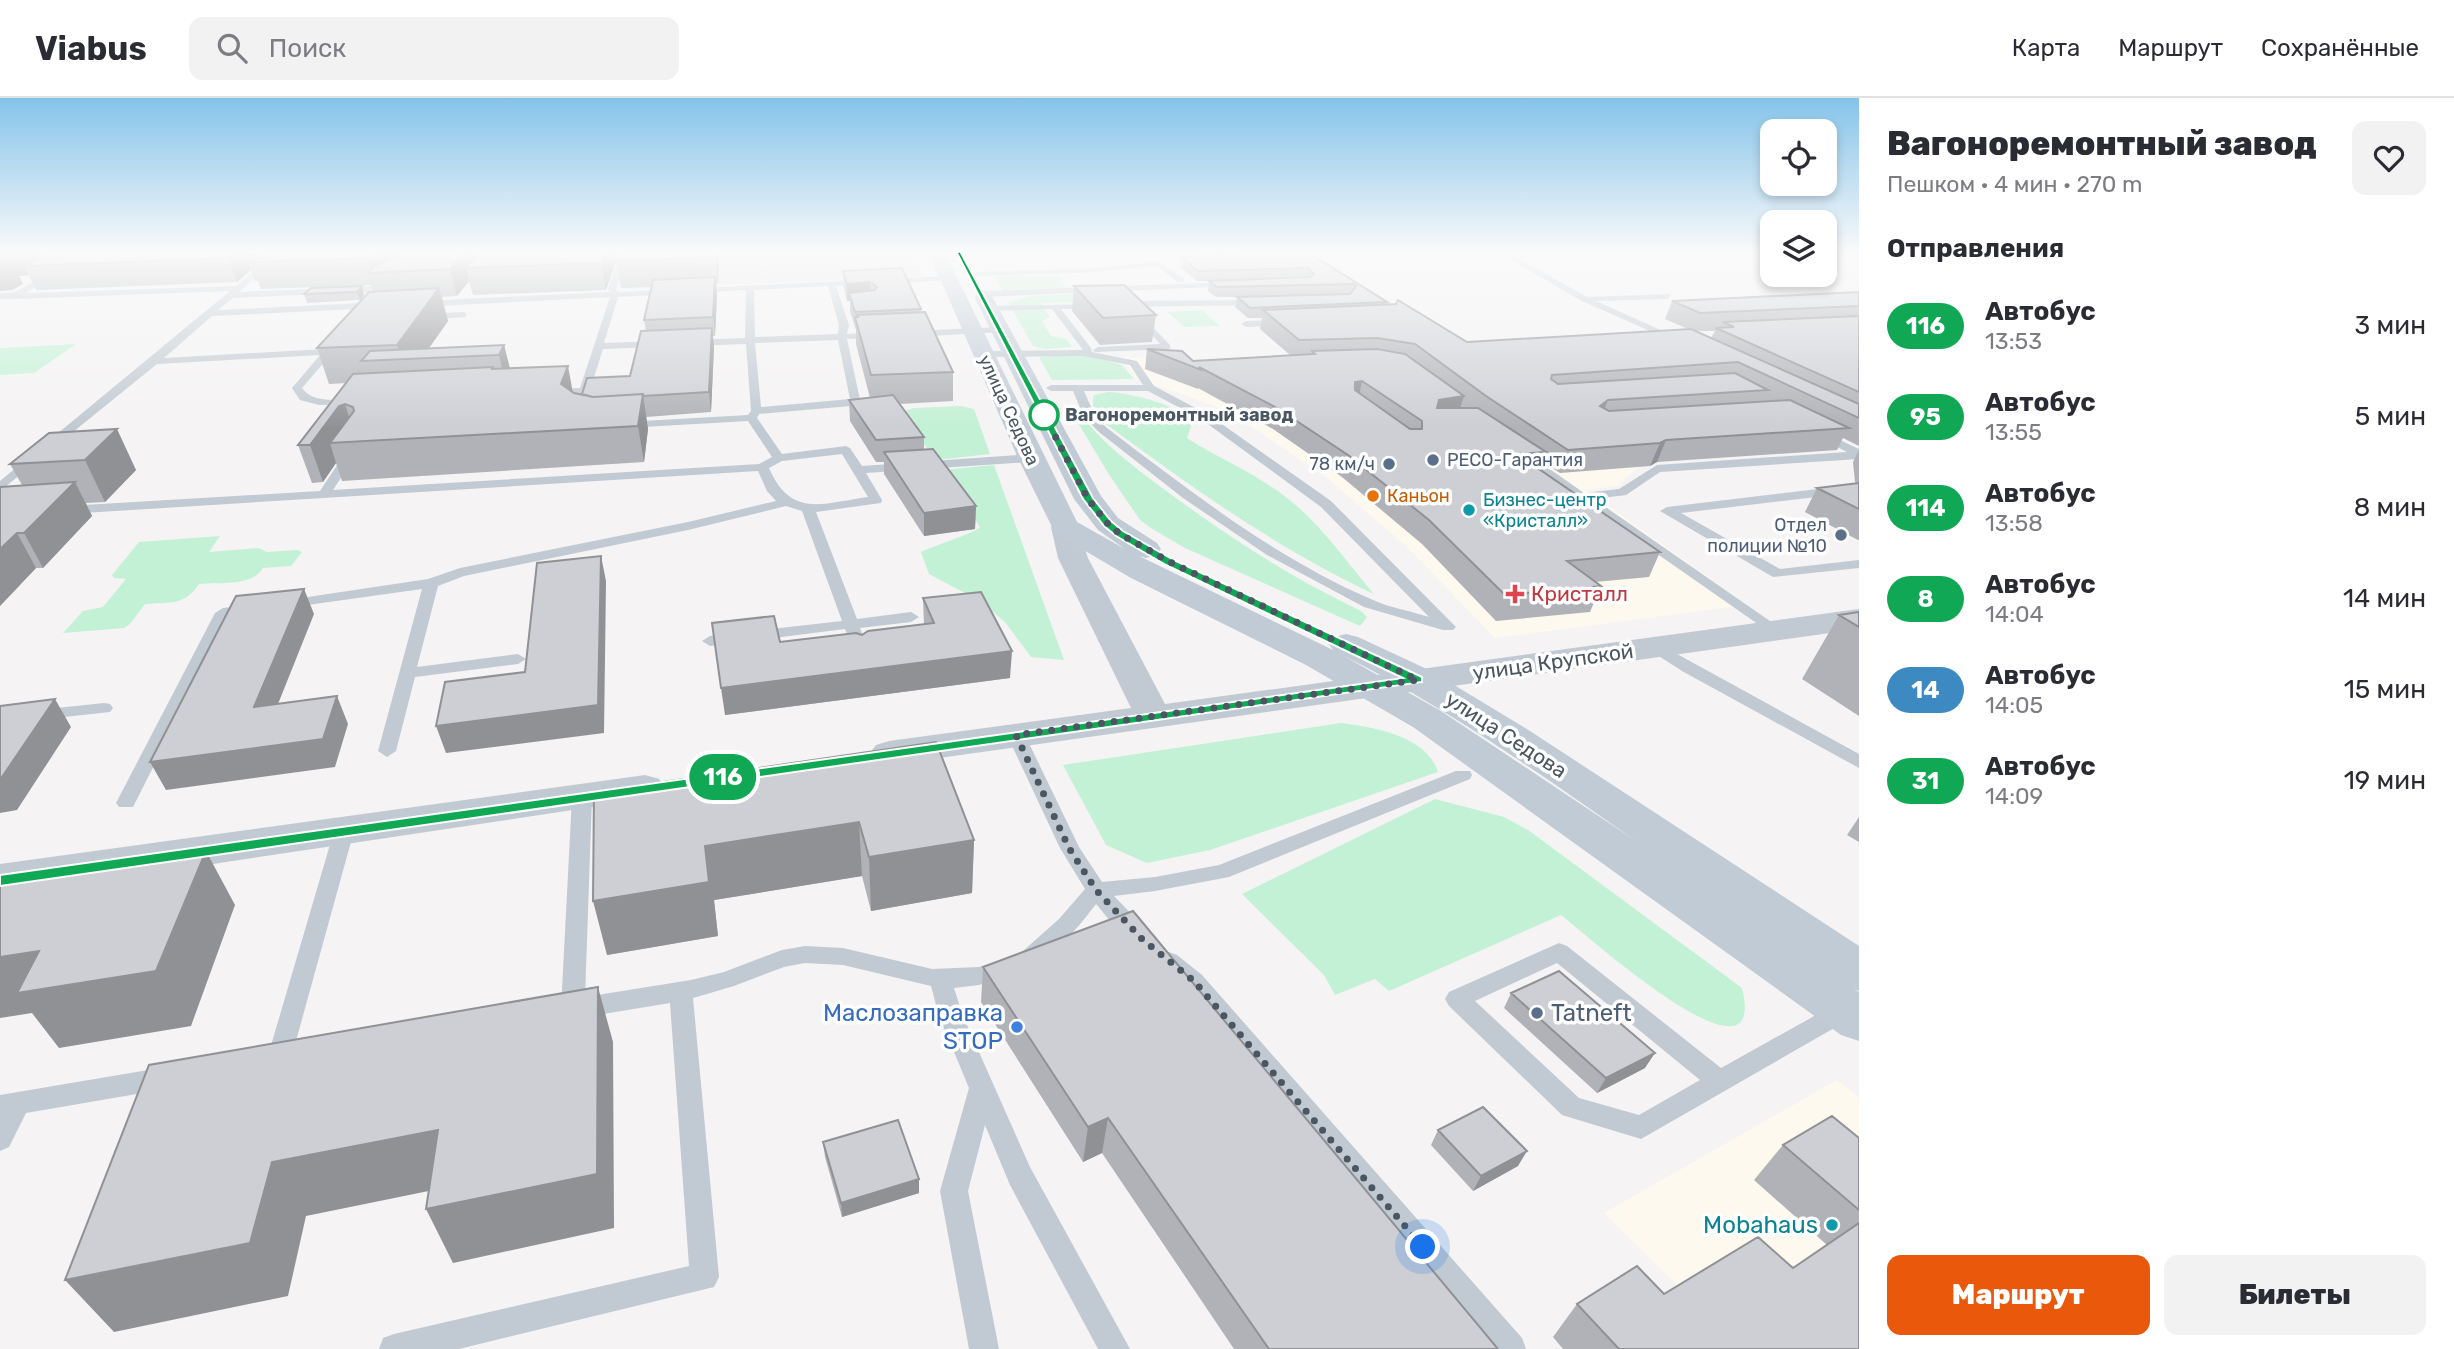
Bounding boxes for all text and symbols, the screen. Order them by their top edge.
search box [189,17,679,80]
text: Viabus [35,29,147,68]
icon: search [213,29,251,67]
text: Поиск [269,33,346,64]
text: Карта [2012,34,2080,62]
text: Маршрут [2118,34,2223,62]
text: Сохранённые [2261,34,2419,62]
map controls [1760,119,1837,287]
button: locate [1760,119,1837,196]
button: heart [2352,121,2426,195]
text: Вагоноремонтный завод [1887,124,2317,163]
text: Пешком · 4 мин · 270 m [1887,170,2142,198]
button: layers [1760,210,1837,287]
text: Отправления [1887,233,2064,264]
text: Автобус [1985,296,2096,327]
text: 3 мин [2355,310,2426,341]
text: 116 [1906,312,1945,340]
text: 13:53 [1985,327,2042,355]
street label: улица Седова [974,351,1044,469]
text: Автобус [1985,387,2096,418]
marker: Вагоноремонтный завод [1029,400,1059,430]
text: 5 мин [2355,401,2426,432]
text: 95 [1910,403,1941,431]
place label: Вагоноремонтный завод [1065,404,1294,426]
text: 13:55 [1985,418,2042,446]
place label: РЕСО-Гарантия [1447,449,1583,471]
marker: РЕСО-Гарантия [1425,452,1441,468]
place label: 78 км/ч [1309,453,1375,475]
marker: 78 км/ч [1381,456,1397,472]
text: Автобус [1985,478,2096,509]
place label: Каньон [1387,485,1450,507]
marker: Каньон [1365,488,1381,504]
place label: Бизнес-центр «Кристалл» [1483,489,1606,532]
text: 8 мин [2354,492,2426,523]
text: 114 [1905,494,1946,522]
marker: Бизнес-центр «Кристалл» [1461,502,1477,518]
text: 13:58 [1985,509,2043,537]
place label: Отдел полиции №10 [1707,514,1827,557]
marker: Отдел полиции №10 [1833,527,1849,543]
text: Автобус [1985,569,2096,600]
place label: Кристалл [1531,581,1628,606]
text: 14 мин [2343,583,2426,614]
marker: Кристалл [1505,584,1525,604]
text: 8 [1917,585,1934,613]
text: 14:04 [1985,600,2044,628]
street label: улица Крупской [1471,638,1635,685]
text: Автобус [1985,660,2096,691]
text: 15 мин [2344,674,2426,705]
text: 14 [1911,676,1940,704]
street label: улица Седова [1441,686,1572,783]
text: 14:05 [1985,691,2043,719]
text: Автобус [1985,751,2096,782]
line badge: 116 [683,754,763,800]
text: 116 [703,763,743,791]
text: 19 мин [2344,765,2426,796]
text: 31 [1912,767,1939,795]
text: 14:09 [1985,782,2043,810]
place label: Маслозаправка STOP [823,999,1003,1055]
place label: Tatneft [1551,999,1632,1027]
marker: Tatneft [1529,1005,1545,1021]
marker: Маслозаправка STOP [1009,1019,1025,1035]
place label: Mobahaus [1703,1211,1818,1239]
marker: Mobahaus [1824,1217,1840,1233]
your location [1405,1229,1440,1264]
button: Маршрут [1887,1255,2150,1335]
button: Билеты [2164,1255,2426,1335]

